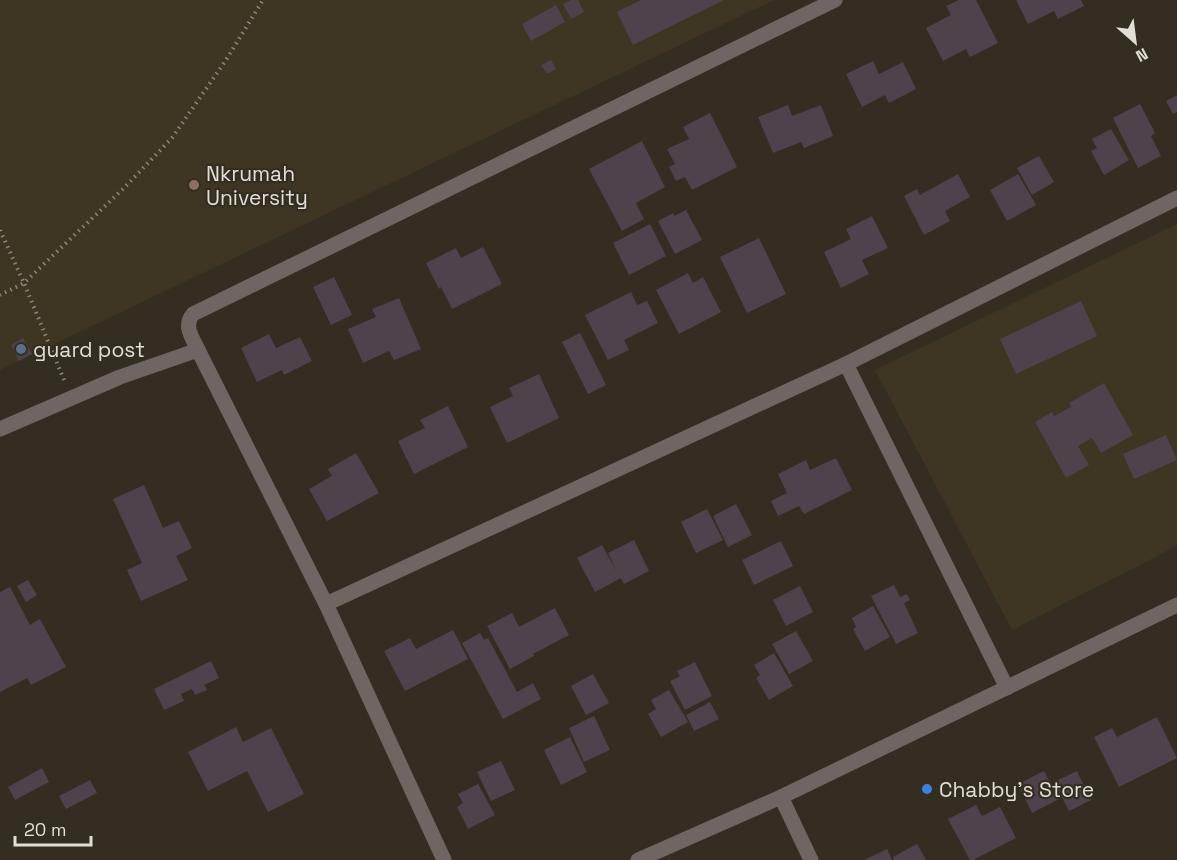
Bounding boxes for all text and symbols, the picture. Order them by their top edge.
north arrow [1105,12,1165,72]
text: N [1132,43,1151,67]
place label: Nkrumah University [206,160,308,211]
marker: Nkrumah University [187,178,201,192]
place label: guard post [33,336,145,363]
marker: guard post [14,342,28,356]
place label: Chabby's Store [939,776,1094,803]
marker: Chabby's Store [920,782,934,796]
scale bar [15,809,92,847]
text: 20 m [24,818,67,841]

